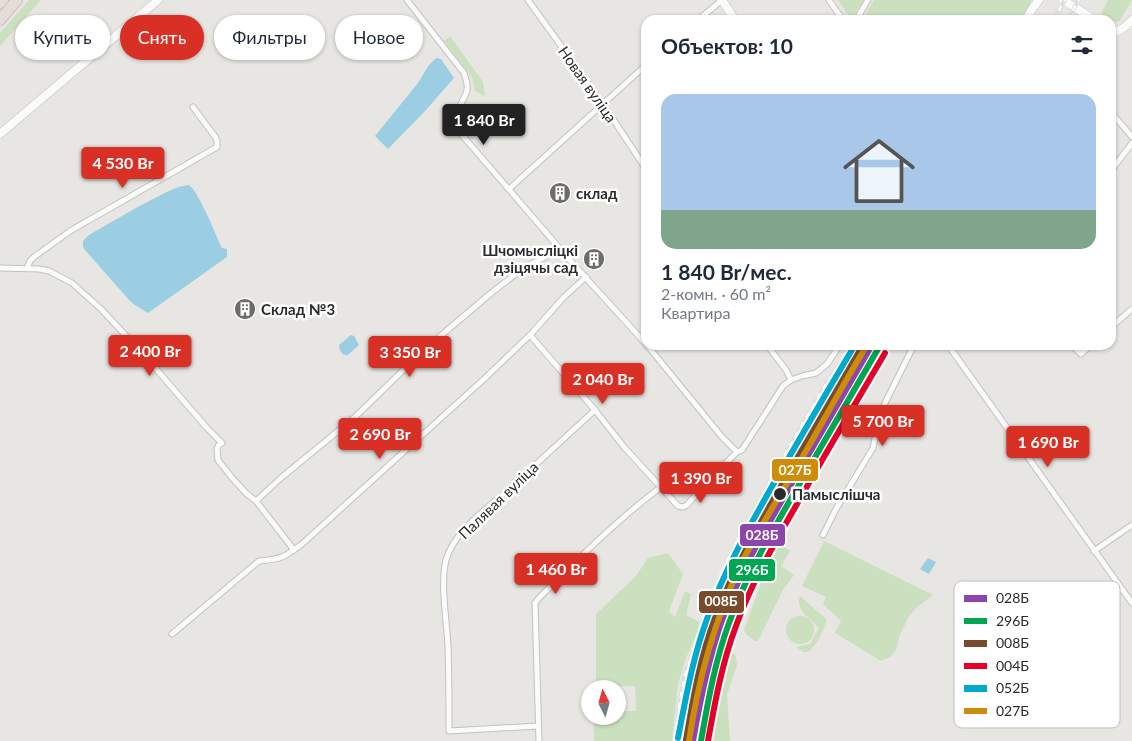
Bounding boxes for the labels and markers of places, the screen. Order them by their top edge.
pin: 1 840 Br [432,104,536,146]
pin: 4 530 Br [71,146,175,189]
building icon: склад [548,181,572,205]
place label: склад [576,184,618,202]
place label: Шчомысліцкі дзіцячы сад [482,241,578,276]
building icon: Шчомысліцкі дзіцячы сад [582,247,606,271]
building icon: Склад №3 [233,297,257,321]
place label: Склад №3 [261,300,335,318]
pin: 2 400 Br [98,334,202,377]
pin: 3 350 Br [358,336,462,378]
pin: 2 040 Br [551,362,655,405]
pin: 5 700 Br [831,404,935,447]
pin: 2 690 Br [328,418,432,460]
pin: 1 690 Br [996,426,1100,468]
pin: 1 390 Br [649,462,753,504]
place label: Памыслішча [792,485,880,503]
marker: Памыслішча [772,486,788,502]
pin: 1 460 Br [504,552,608,595]

